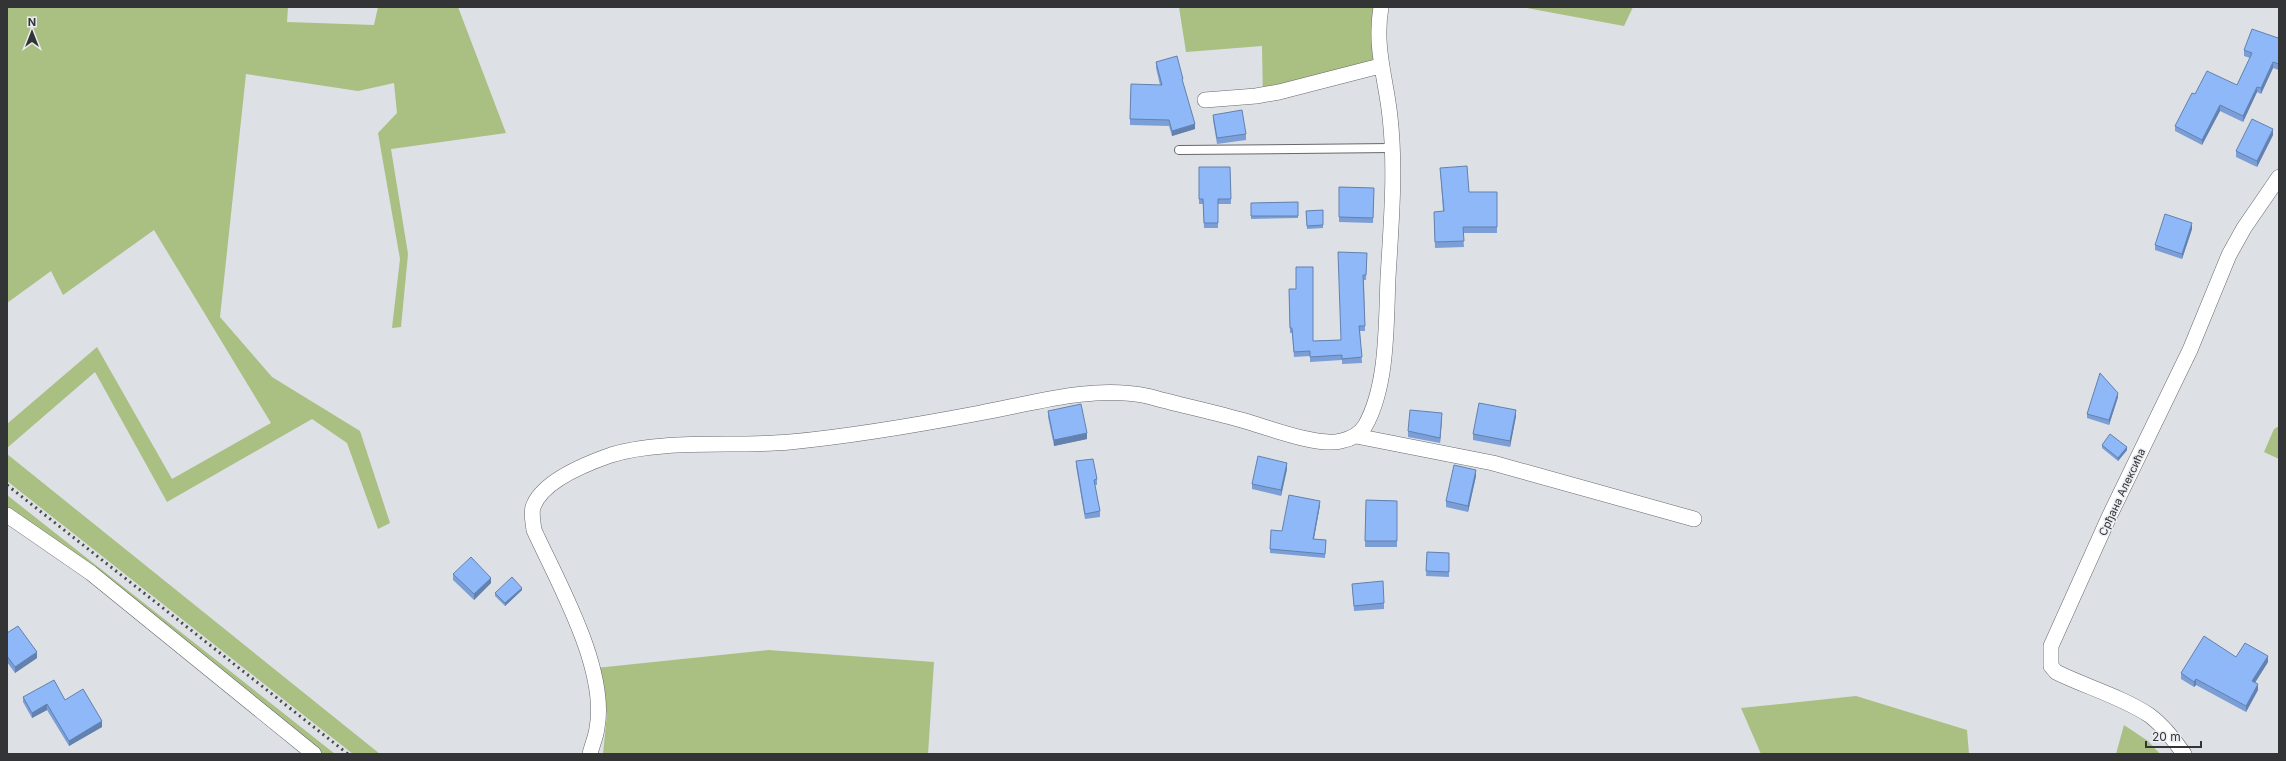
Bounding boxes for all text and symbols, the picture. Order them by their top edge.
north arrow [12,12,52,52]
text: N [28,15,36,29]
street label: Срђана Алексића [2096,446,2148,538]
scale bar [2146,723,2201,749]
text: 20 m [2152,729,2181,744]

